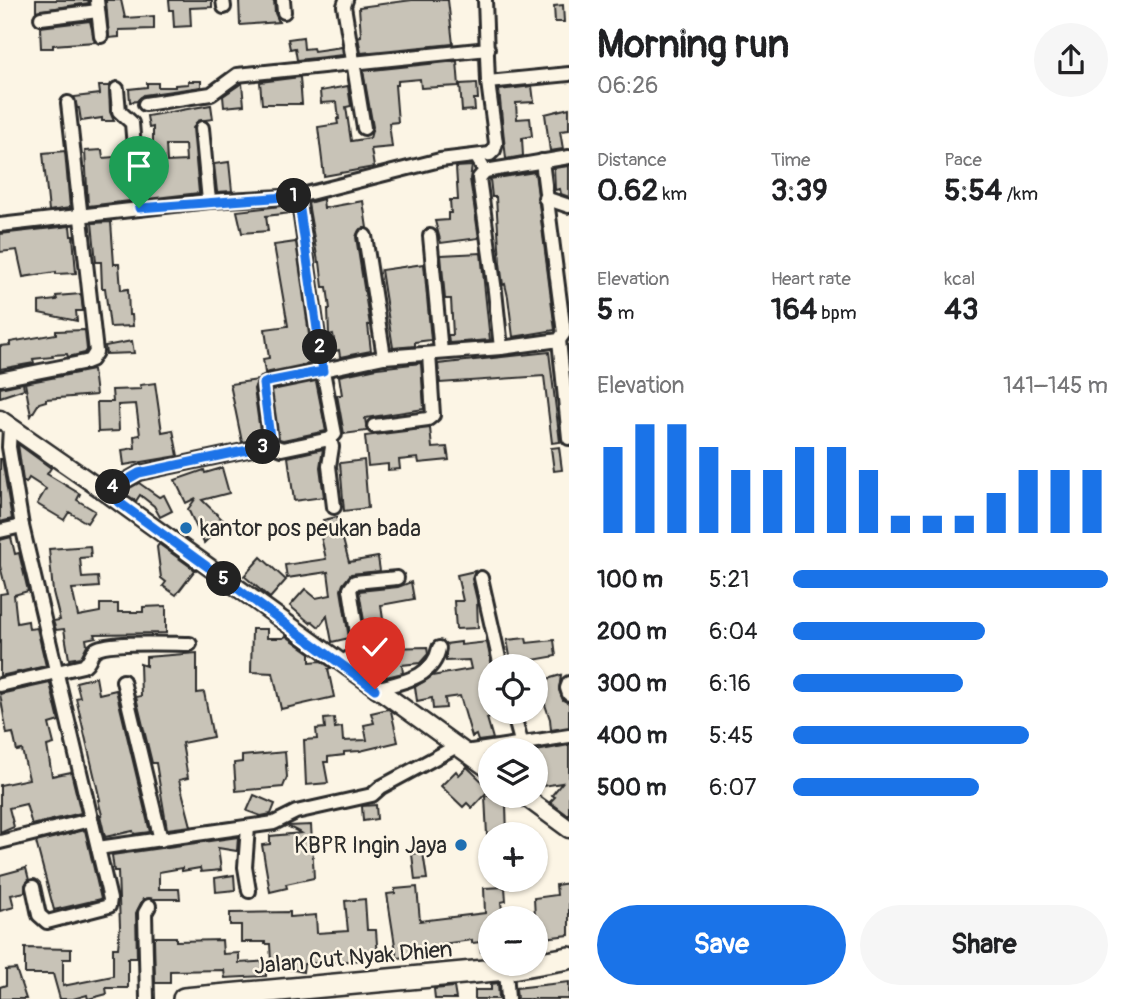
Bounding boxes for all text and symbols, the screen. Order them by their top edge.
text: Morning run [597,21,789,69]
button: share [1034,23,1108,97]
text: 06:26 [597,71,658,100]
pin [109,136,169,208]
icon: arrive [120,147,158,185]
text: Distance [597,148,666,172]
text: Time [771,148,810,172]
text: Pace [944,148,982,172]
text: 0.62 [597,172,658,209]
text: 3:39 [771,172,828,209]
text: 5:54 [944,172,1002,209]
pin: 1 [276,178,312,214]
text: km [658,182,687,206]
text: /km [1002,182,1038,206]
text: 1 [290,183,297,207]
text: Elevation [597,267,669,291]
text: Heart rate [771,267,851,291]
text: kcal [944,267,975,291]
text: 5 [597,291,613,328]
text: 164 [771,291,817,328]
text: 43 [944,291,978,328]
text: m [613,301,634,325]
text: bpm [817,301,857,325]
pin: 2 [302,330,338,364]
text: 2 [314,334,325,358]
text: Elevation [597,371,685,400]
text: 141–145 m [1003,371,1108,400]
pin: 3 [246,430,280,464]
text: 3 [257,434,268,458]
pin: 4 [96,470,130,504]
text: 4 [107,474,118,498]
place label: kantor pos peukan bada [200,514,421,543]
marker: kantor pos peukan bada [178,520,194,536]
pin: 5 [206,562,242,596]
text: 100 m [597,565,663,594]
text: 5:21 [709,565,749,594]
text: 5 [218,566,229,590]
pin [345,617,405,689]
text: 200 m [597,617,667,646]
text: 6:04 [709,617,758,646]
icon: check [356,628,394,666]
map controls [478,654,548,976]
button: locate [478,654,548,724]
text: 300 m [597,669,667,698]
text: 6:16 [709,669,751,698]
text: 400 m [597,721,667,750]
text: 5:45 [709,721,753,750]
button: layers [478,738,548,808]
text: 500 m [597,773,666,802]
text: 6:07 [709,773,756,802]
button: + [478,822,548,892]
place label: KBPR Ingin Jaya [294,831,447,860]
marker: KBPR Ingin Jaya [453,837,469,853]
button: Save [597,905,846,985]
button: Share [860,905,1108,985]
button: − [478,906,548,976]
street label: Jalan Cut Nyak Dhien [253,934,454,981]

